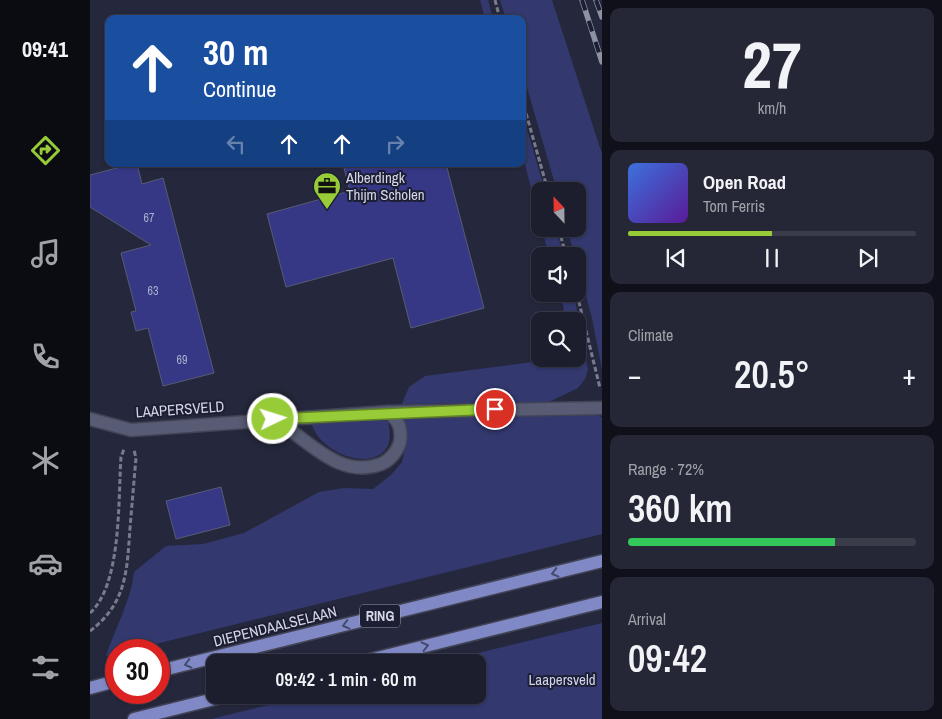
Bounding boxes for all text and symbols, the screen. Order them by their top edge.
text: 27 [742,21,802,108]
text: 30 m [203,29,268,76]
text: 09:41 [22,34,68,64]
icon: ahead [120,35,185,100]
text: Continue [203,74,276,104]
text: km/h [758,97,786,119]
icon: left [222,130,250,158]
icon: ahead [275,130,303,158]
icon: ahead [328,130,356,158]
icon: right [381,130,409,158]
icon: directions [28,133,63,168]
place label: Alberdingk Thijm Scholen [345,167,425,205]
text: Open Road [703,169,786,195]
office icon: Alberdingk Thijm Scholen [312,171,342,210]
north arrow [531,182,586,238]
map controls [531,182,586,367]
text: Tom Ferris [703,195,765,217]
house number: 67 [144,210,155,226]
icon: music [28,236,63,271]
icon: previous [662,244,690,272]
icon: pause [758,244,786,272]
icon: next [854,244,882,272]
button: sound [531,247,586,302]
house number: 63 [148,283,158,299]
button: search [531,312,586,367]
text: Climate [628,324,673,346]
icon: phone [28,339,63,374]
text: 20.5° [734,349,810,400]
house number: 69 [177,352,187,368]
text: − [628,356,641,394]
text: + [903,356,916,394]
pin [474,388,516,430]
position arrow [246,392,298,444]
street label: LAAPERSVELD [135,395,225,423]
icon: arrive [481,395,509,423]
icon: climate [28,443,63,478]
text: Range · 72% [628,458,704,480]
text: 360 km [628,483,732,534]
icon: car [28,546,63,581]
one-way arrow [551,567,559,577]
street label: DIEPENDAALSELAAN [211,601,339,651]
road number: RING [360,604,400,628]
text: Arrival [628,608,666,630]
one-way arrow [342,619,351,630]
text: 09:42 [628,633,707,684]
speed limit sign: 30 [105,639,170,704]
one-way arrow [420,642,428,652]
icon: filters [28,650,63,685]
one-way arrow [184,658,193,669]
text: 09:42 · 1 min · 60 m [276,666,416,692]
park label: Laapersveld [528,669,596,690]

